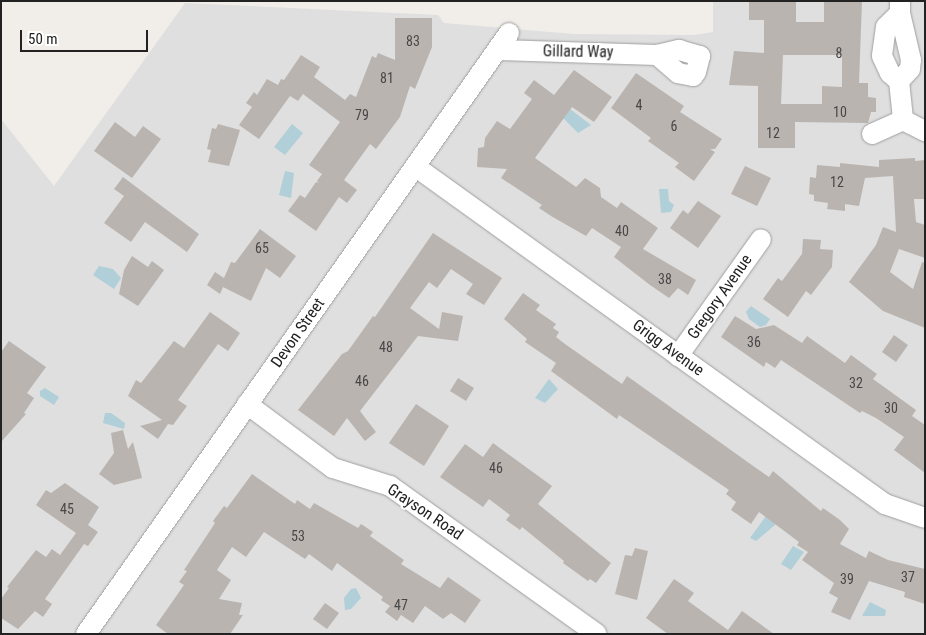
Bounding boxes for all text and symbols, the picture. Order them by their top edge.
scale bar [22,20,150,52]
text: 50 m [28,30,58,48]
house number: 83 [406,33,420,49]
street label: Gillard Way [543,42,613,62]
house number: 8 [836,45,842,61]
house number: 81 [380,70,394,86]
house number: 4 [636,97,642,113]
house number: 10 [833,104,847,120]
house number: 79 [355,107,369,123]
house number: 6 [671,118,677,134]
house number: 12 [766,125,780,141]
house number: 12 [830,174,844,190]
house number: 40 [615,223,629,239]
house number: 65 [255,240,269,256]
street label: Gregory Avenue [684,251,756,343]
house number: 38 [658,271,672,287]
street label: Devon Street [267,295,329,371]
street label: Grigg Avenue [629,316,707,380]
house number: 36 [747,334,761,350]
house number: 48 [379,339,393,355]
house number: 46 [355,373,369,389]
house number: 32 [849,375,863,391]
house number: 30 [884,400,898,416]
house number: 46 [489,460,503,476]
street label: Grayson Road [384,480,466,544]
house number: 45 [60,501,74,517]
house number: 53 [291,528,305,544]
house number: 37 [901,569,915,585]
house number: 39 [840,571,854,587]
house number: 47 [394,597,408,613]

